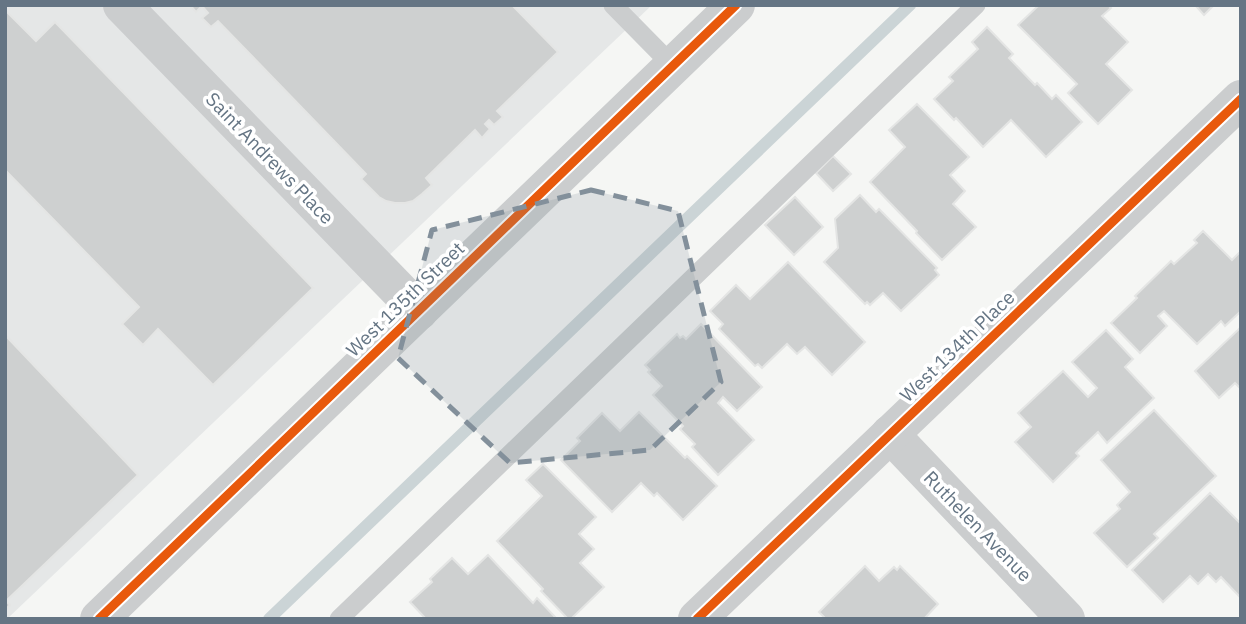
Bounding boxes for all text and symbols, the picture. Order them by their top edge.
street label: Saint Andrews Place [201,87,339,229]
street label: West 135th Street [341,236,469,362]
street label: West 134th Place [895,285,1019,407]
street label: Ruthelen Avenue [919,465,1037,587]

